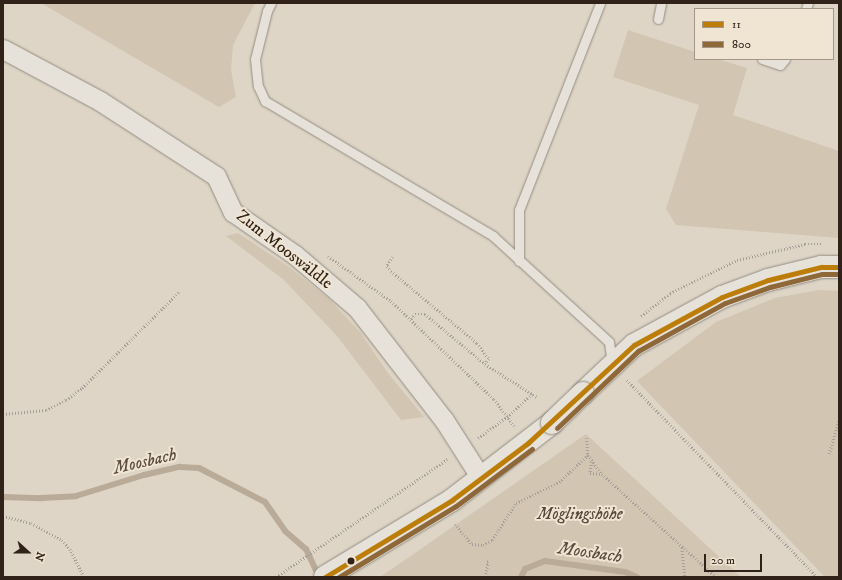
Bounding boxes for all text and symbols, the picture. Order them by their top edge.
legend [694,8,834,60]
text: 11 [732,17,741,32]
text: 800 [732,37,751,52]
street label: Zum Mooswäldle [232,206,336,294]
water label: Moosbach [111,444,179,480]
park label: Möglingshöhe [537,505,623,525]
north arrow [8,532,48,572]
water label: Moosbach [557,538,623,568]
scale bar [706,546,764,572]
text: N [31,550,47,563]
text: 20 m [711,553,735,568]
unlabelled marker [346,556,356,566]

